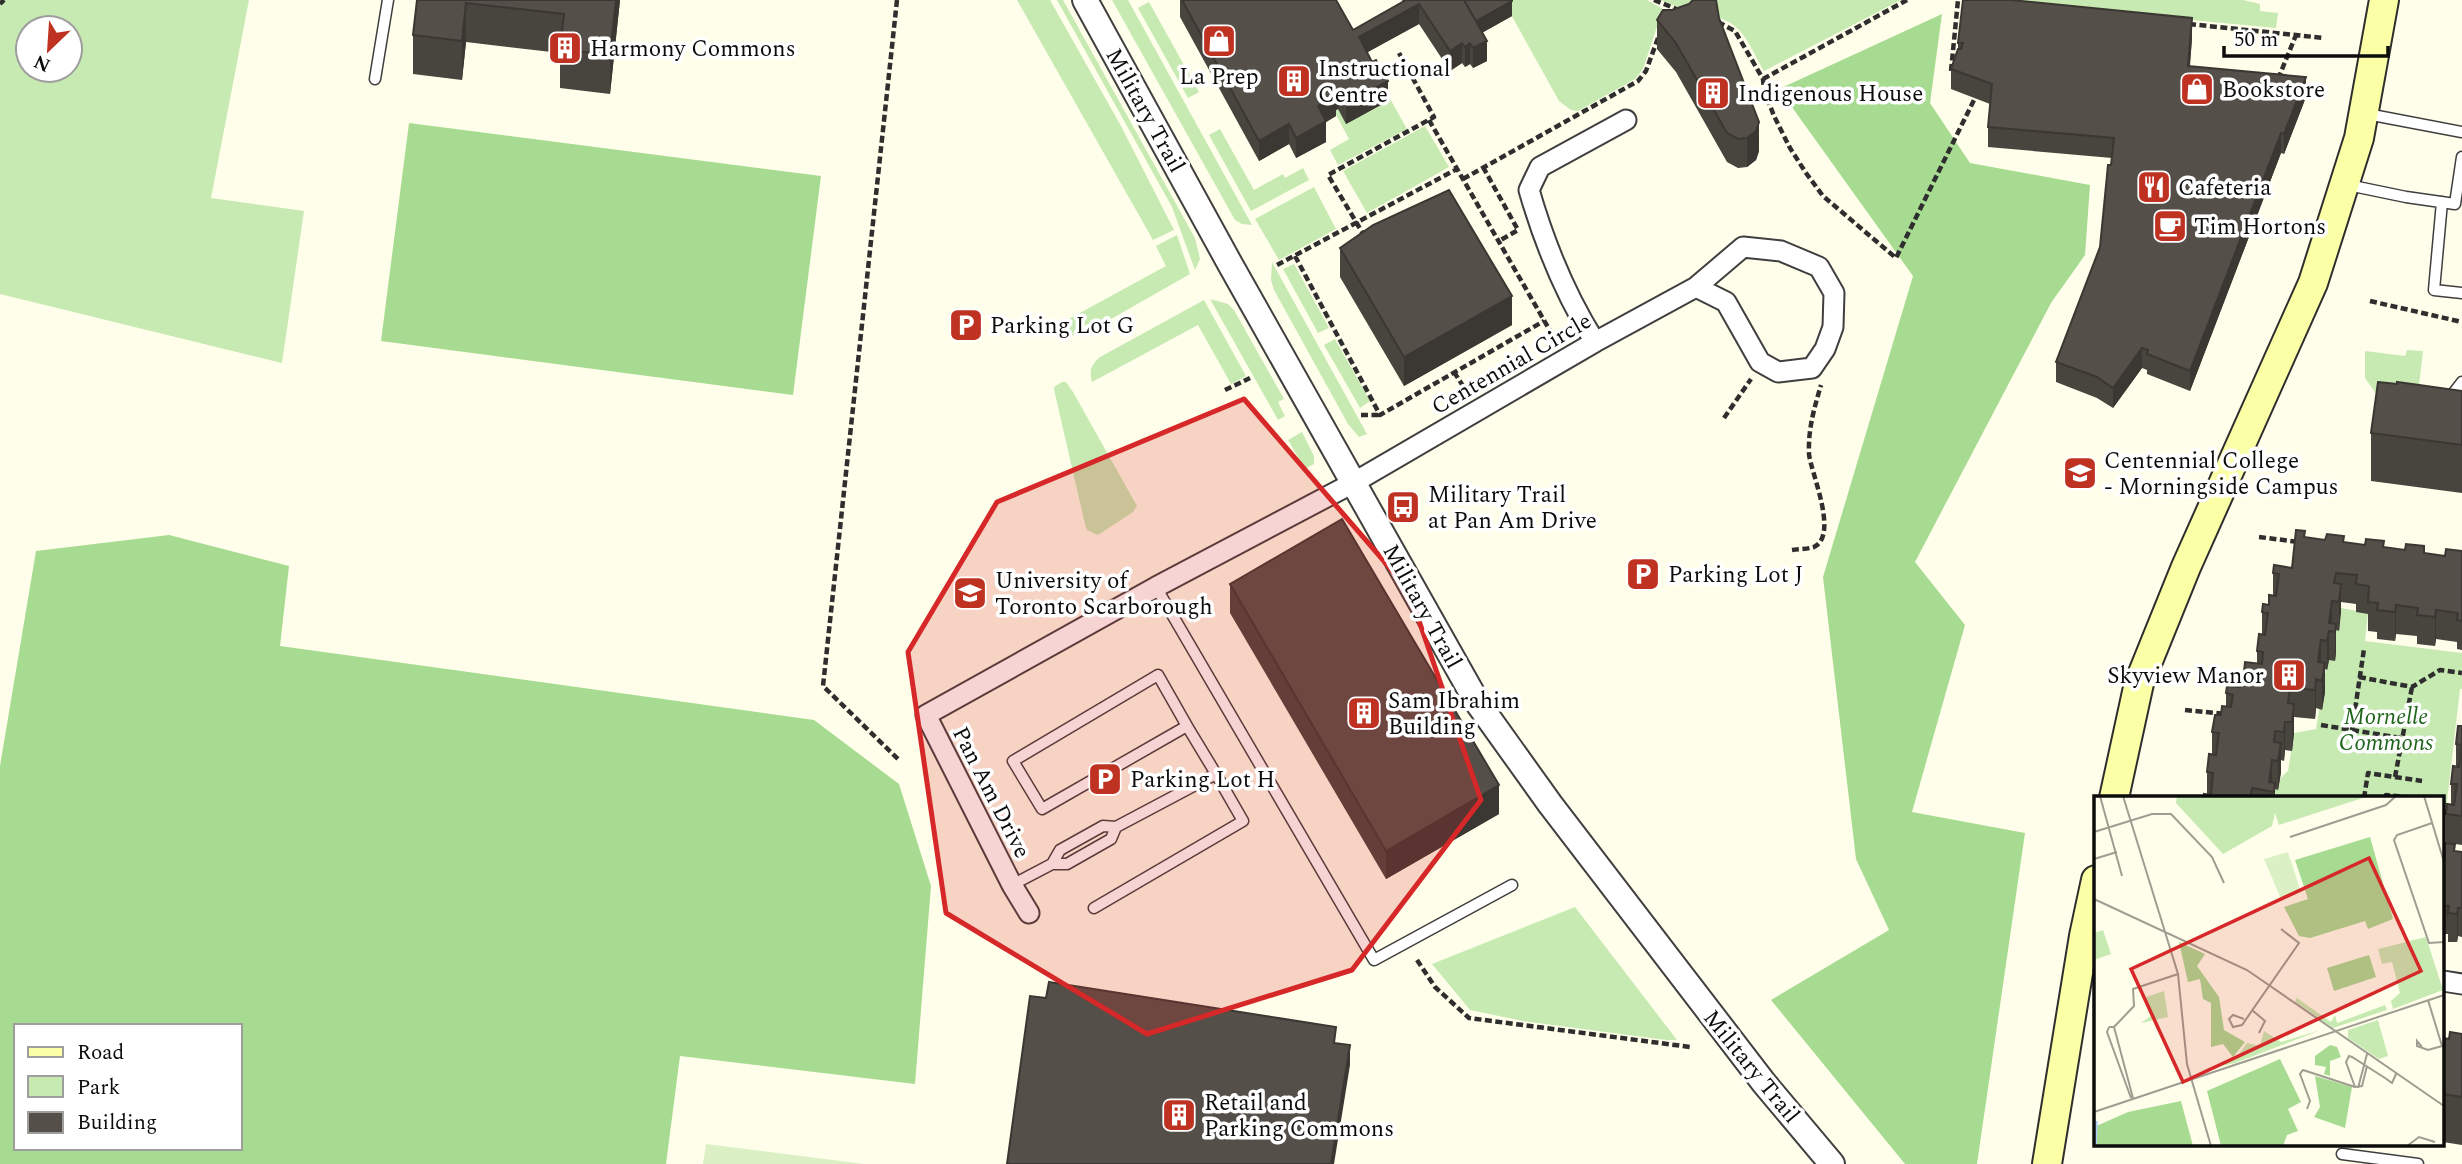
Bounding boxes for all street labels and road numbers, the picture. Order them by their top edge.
street label: Military Trail [1096,42,1193,180]
street label: Centennial Circle [1425,304,1598,424]
street label: Military Trail [1373,538,1470,676]
street label: Pan Am Drive [942,721,1039,865]
street label: Military Trail [1694,1002,1808,1132]

